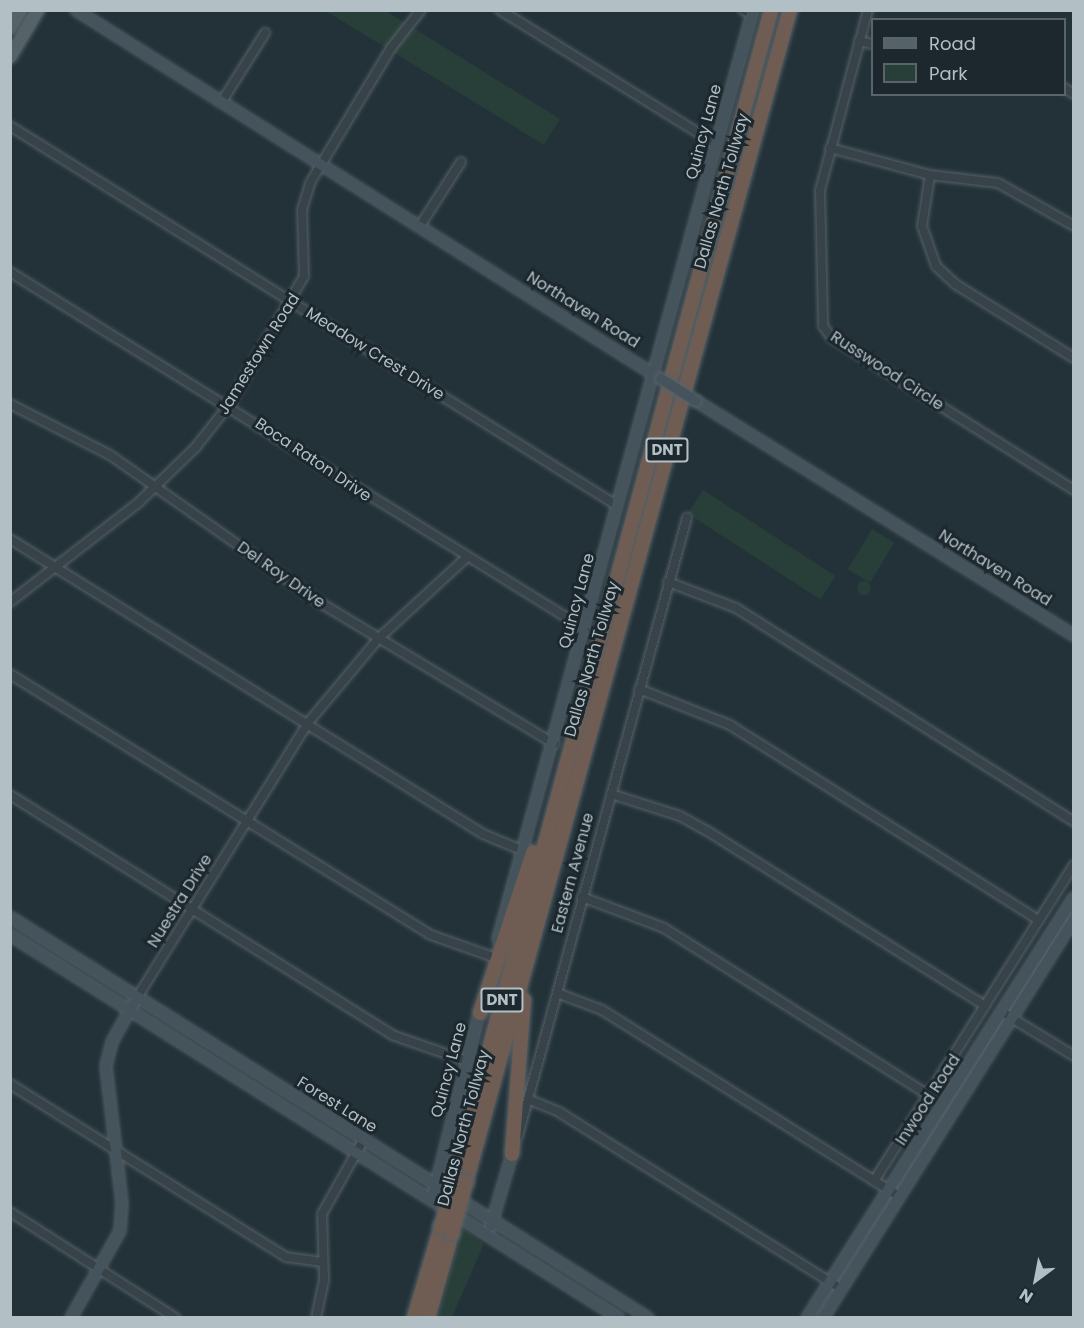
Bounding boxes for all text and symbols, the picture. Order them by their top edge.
legend [871,18,1066,96]
text: Road [929,31,976,56]
text: Park [929,61,968,86]
street label: Quincy Lane [682,82,726,182]
street label: Dallas North Tollway [691,111,753,271]
street label: Northaven Road [523,268,643,352]
street label: Jamestown Road [214,290,304,418]
street label: Meadow Crest Drive [302,304,448,404]
street label: Russwood Circle [827,327,947,415]
street label: Boca Raton Drive [251,414,375,506]
road number: DNT [644,438,690,462]
street label: Northaven Road [935,526,1055,610]
street label: Del Roy Drive [233,538,329,612]
street label: Quincy Lane [555,551,599,651]
street label: Dallas North Tollway [561,579,623,739]
street label: Eastern Avenue [548,811,598,935]
street label: Nuestra Drive [144,851,216,951]
road number: DNT [480,988,524,1012]
street label: Quincy Lane [427,1020,471,1120]
street label: Dallas North Tollway [434,1048,494,1208]
street label: Inwood Road [892,1051,964,1149]
street label: Forest Lane [294,1073,380,1137]
north arrow [1006,1250,1066,1310]
text: N [1015,1283,1037,1309]

